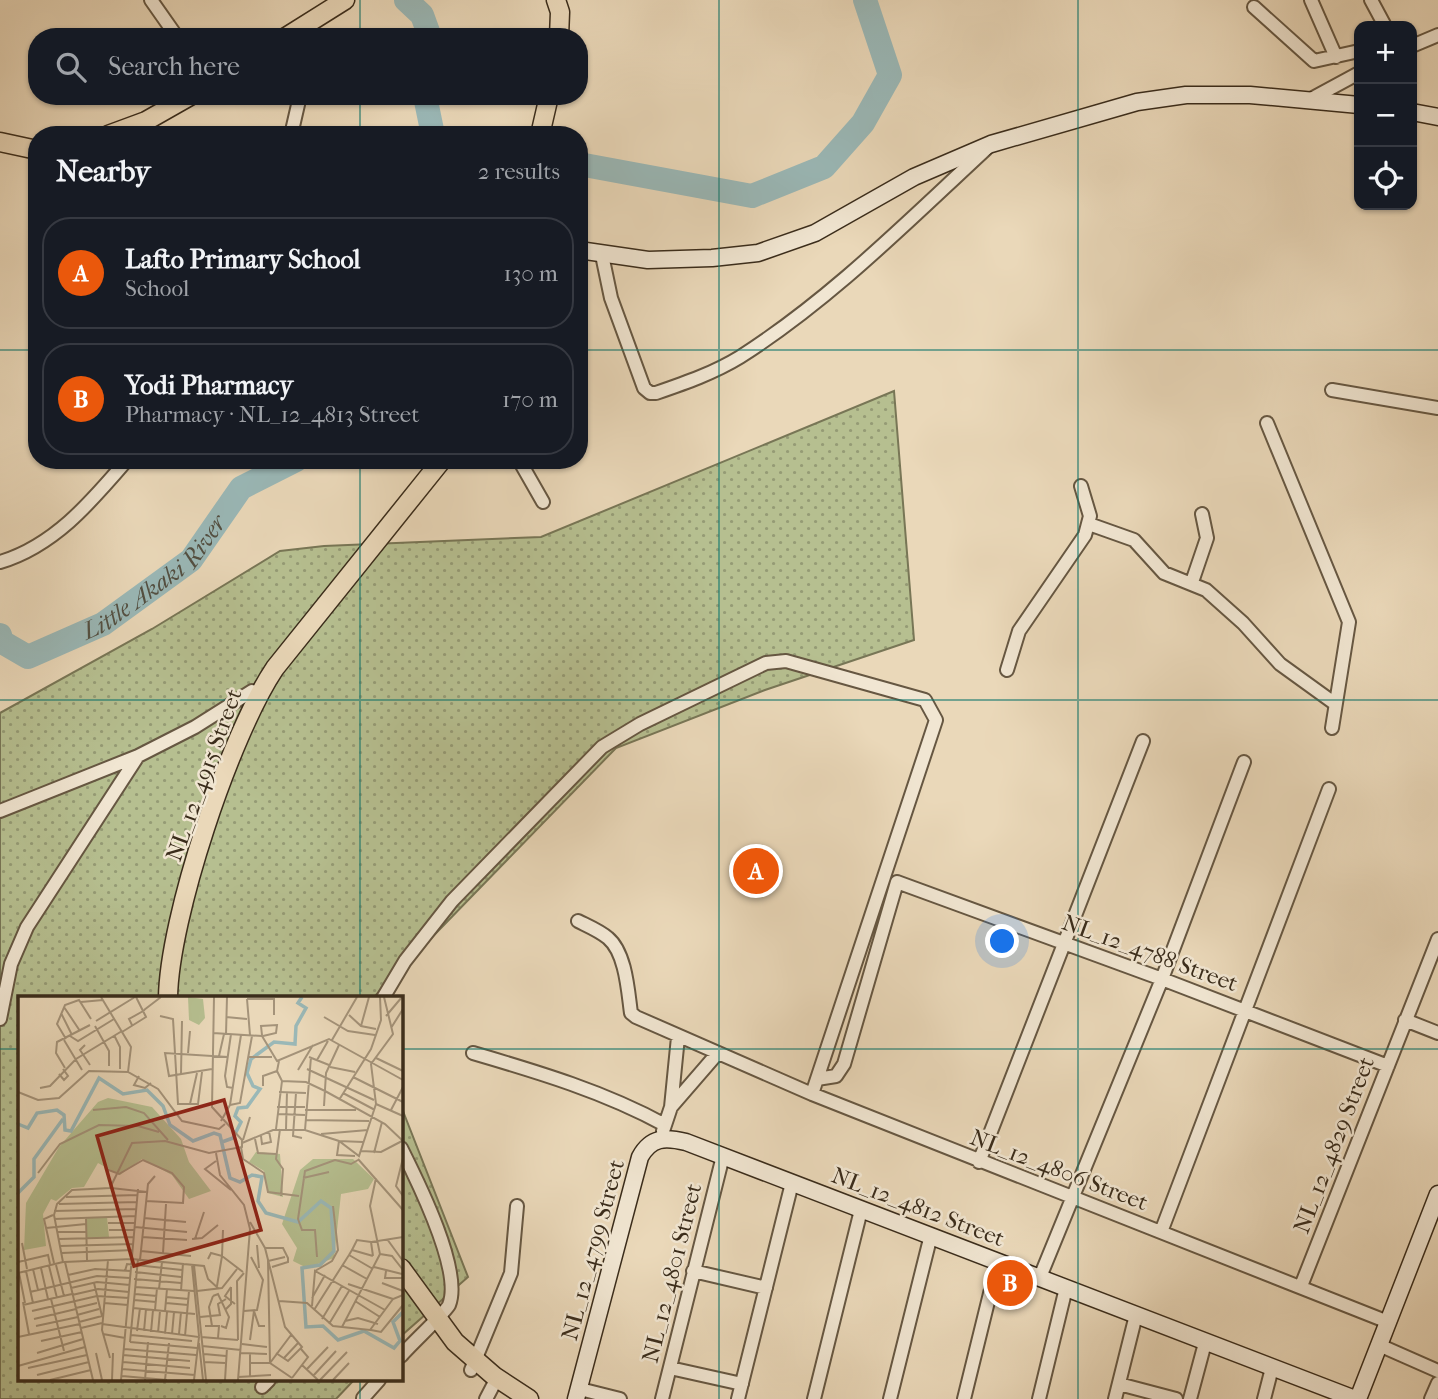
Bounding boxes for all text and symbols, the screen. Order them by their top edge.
map controls [1354,21,1417,210]
button: + [1354,21,1417,84]
search box [28,28,588,105]
icon: search [52,48,90,86]
text: Search here [108,51,240,82]
button: − [1354,84,1417,147]
button: locate [1354,147,1417,210]
text: Nearby [56,154,151,189]
text: 2 results [478,158,560,185]
text: Lafto Primary School [125,244,361,275]
text: A [74,260,88,287]
text: 130 m [504,260,558,287]
text: School [125,275,189,302]
text: Yodi Pharmacy [125,370,293,401]
text: B [74,386,88,413]
text: 170 m [502,386,558,413]
text: Pharmacy · NL_12_4813 Street [125,401,419,428]
water label: Little Akaki River [76,508,233,646]
street label: NL_12_4915 Street [160,685,248,865]
pin: A [733,845,779,897]
street label: NL_12_4788 Street [1058,909,1242,997]
your location [985,924,1019,958]
inset map [18,996,402,1382]
street label: NL_12_4829 Street [1288,1053,1380,1237]
street label: NL_12_4806 Street [966,1124,1152,1216]
street label: NL_12_4799 Street [556,1157,630,1343]
street label: NL_12_4812 Street [828,1162,1008,1252]
street label: NL_12_4801 Street [637,1181,707,1365]
pin: B [987,1257,1033,1309]

